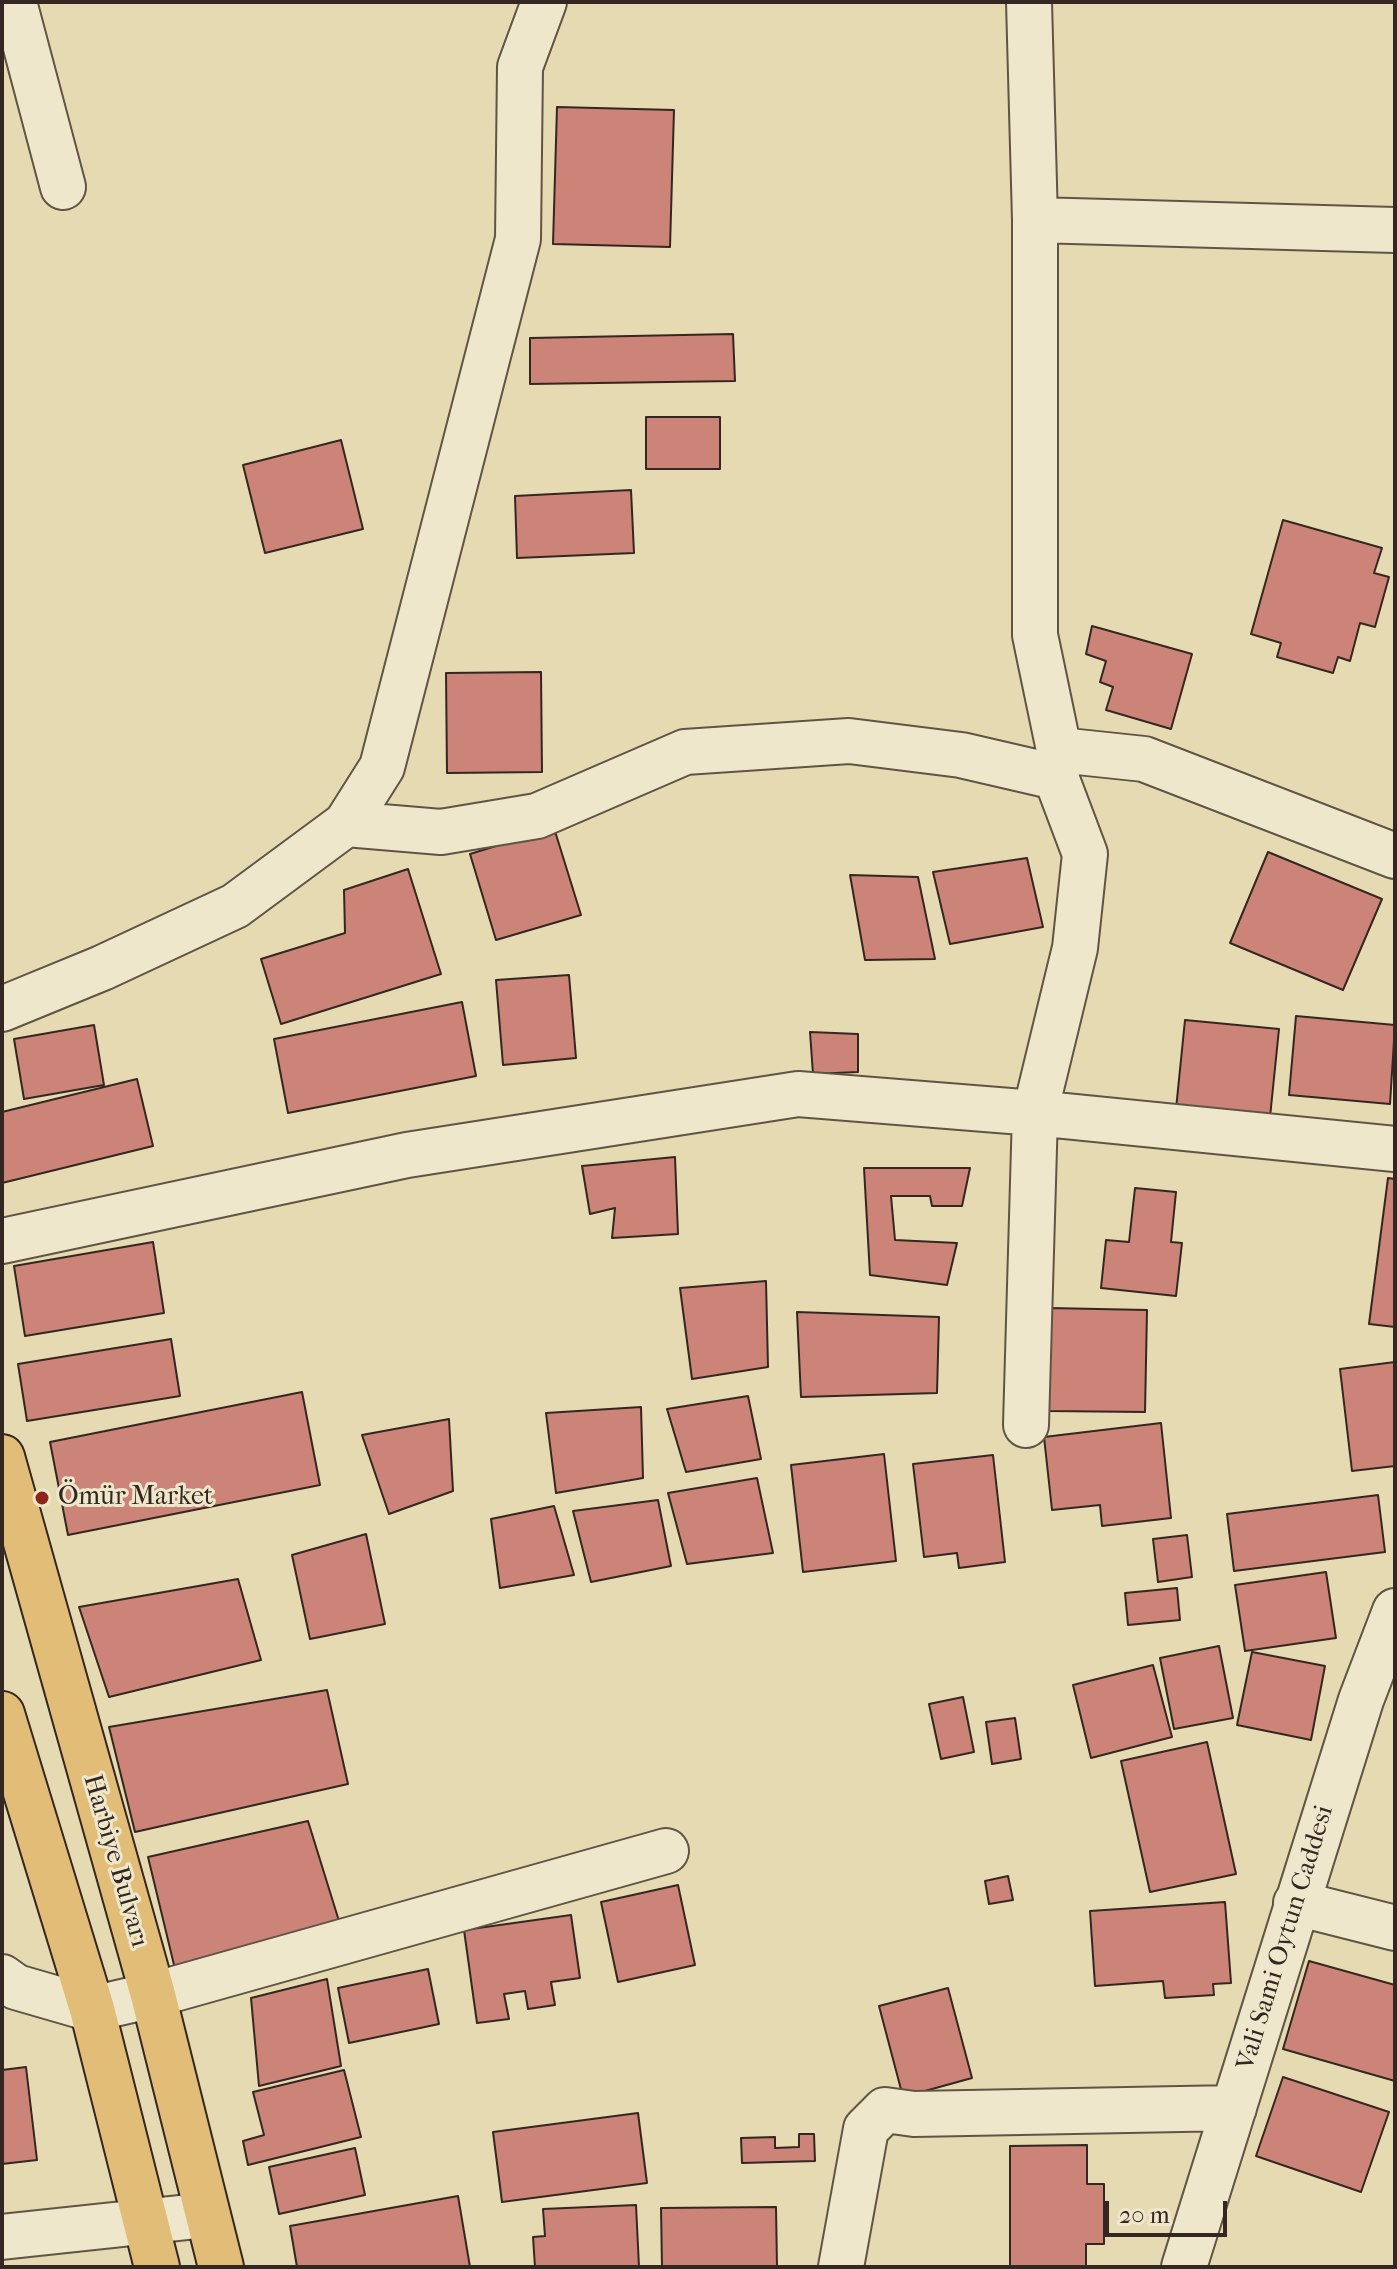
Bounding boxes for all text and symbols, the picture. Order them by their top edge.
place label: Ömür Market [58,1482,213,1514]
marker: Ömür Market [33,1489,51,1507]
street label: Harbiye Bulvarı [75,1771,155,1951]
street label: Vali Sami Oytun Caddesi [1231,1802,1341,2074]
scale bar [1109,2185,1231,2235]
text: 20 m [1119,2201,1170,2229]

